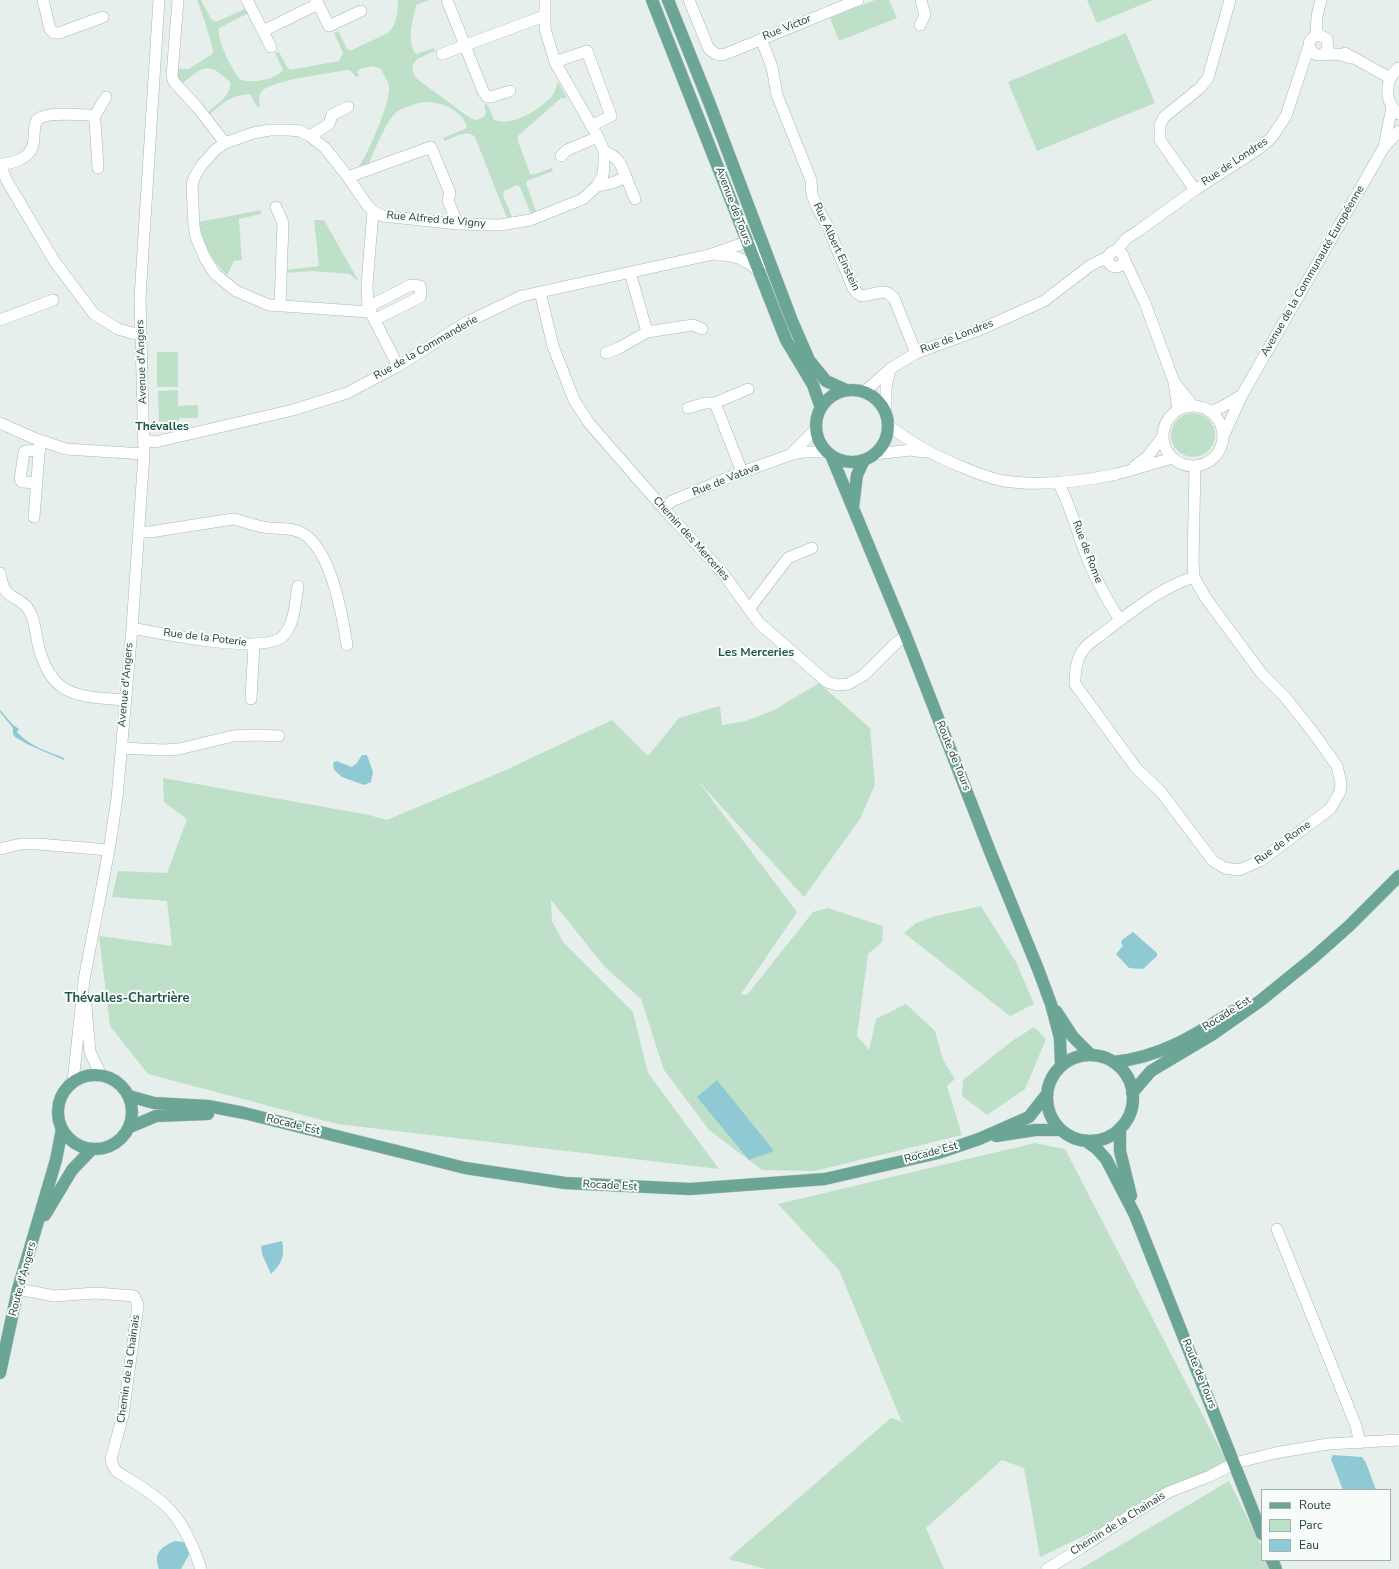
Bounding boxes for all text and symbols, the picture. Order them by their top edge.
street label: Rue Victor [761,12,813,44]
street label: Rue de Londres [1199,135,1271,189]
street label: Avenue de Tours [712,165,754,247]
street label: Avenue de la Communauté Européenne [1258,183,1368,359]
street label: Rue Albert Einstein [810,201,862,293]
street label: Rue Alfred de Vigny [386,209,486,231]
street label: Rue de la Commanderie [372,313,480,383]
street label: Rue de Londres [919,317,995,357]
street label: Avenue d'Angers [134,319,150,405]
district label: Thévalles [135,420,189,434]
street label: Rue de Vatava [691,461,761,499]
street label: Chemin des Merceries [650,494,732,584]
street label: Rue de Rome [1069,519,1105,585]
street label: Rue de la Poterie [163,626,247,650]
street label: Avenue d'Angers [116,642,136,728]
district label: Les Merceries [718,646,794,660]
street label: Route de Tours [933,719,973,793]
street label: Rue de Rome [1252,818,1314,868]
district label: Thévalles-Chartrière [64,991,190,1007]
street label: Rocade Est [1200,994,1254,1034]
street label: Rocade Est [265,1112,321,1138]
street label: Rocade Est [903,1140,959,1166]
street label: Rocade Est [582,1178,638,1194]
street label: Route d'Angers [7,1240,39,1318]
street label: Chemin de la Chainais [115,1314,143,1424]
street label: Route de Tours [1179,1337,1219,1411]
street label: Chemin de la Chainais [1068,1489,1168,1559]
legend [1261,1489,1391,1561]
text: Route [1299,1497,1331,1513]
text: Parc [1299,1517,1322,1533]
text: Eau [1299,1537,1319,1553]

